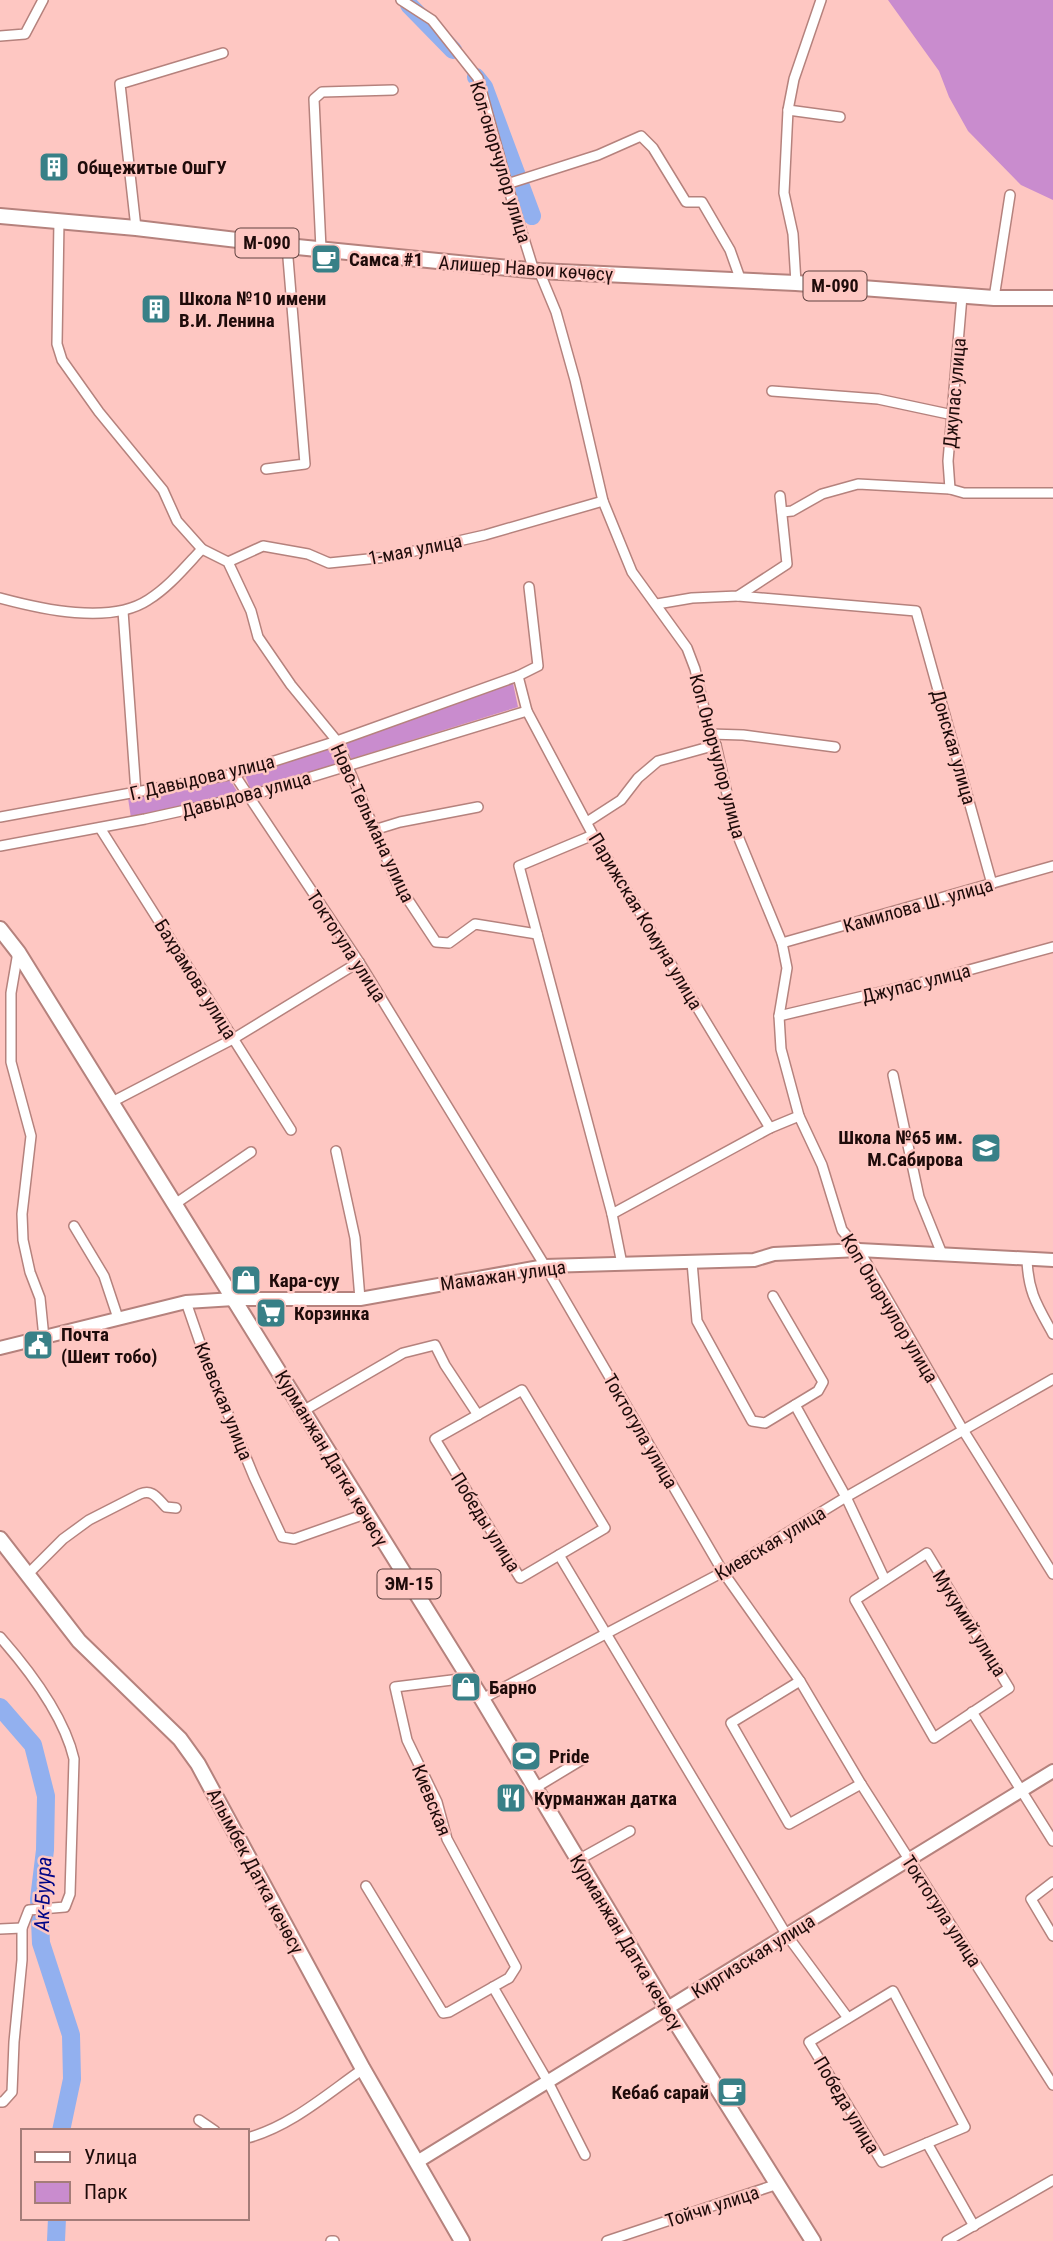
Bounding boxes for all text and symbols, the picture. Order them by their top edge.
street label: Кол-онорчулор улица [465,78,536,246]
building icon: Общежитые ОшГУ [37,150,71,184]
place label: Общежитые ОшГУ [77,156,227,179]
road number: М-090 [236,229,298,258]
cafe icon: Самса #1 [309,242,343,276]
place label: Самса #1 [349,248,423,271]
street label: Алишер Навои көчөсү [438,251,614,286]
road number: М-090 [804,272,866,300]
place label: Школа №10 имени В.И. Ленина [179,287,326,332]
building icon: Школа №10 имени В.И. Ленина [139,292,173,326]
street label: Джупас улица [938,337,971,449]
street label: 1-мая улица [366,529,464,570]
street label: Коп Онорчулор улица [684,671,751,841]
street label: Донская улица [926,687,981,807]
street label: Ново-Тельмана улица [326,740,419,906]
street label: Г. Давыдова улица [127,749,277,805]
street label: Давыдова улица [179,766,313,822]
street label: Парижская Комуна улица [584,829,707,1014]
street label: Камилова Ш. улица [841,873,996,938]
street label: Токтогула улица [302,886,391,1006]
street label: Бахрамова улица [149,915,242,1044]
street label: Джупас улица [860,959,973,1008]
place label: Школа №65 им. М.Сабирова [838,1126,963,1171]
school or university icon: Школа №65 им. М.Сабирова [969,1131,1003,1165]
street label: Коп Онорчулор улица [836,1230,943,1387]
street label: Мамажан улица [439,1255,567,1296]
shop icon: Кара-суу [229,1263,263,1297]
place label: Кара-суу [269,1269,340,1292]
supermarket icon: Корзинка [254,1296,288,1330]
place label: Корзинка [294,1302,369,1325]
place label: Почта (Шеит тобо) [61,1323,157,1368]
public building icon: Почта (Шеит тобо) [21,1328,55,1362]
street label: Киевская улица [189,1339,258,1463]
street label: Курманжан Датка көчөсү [270,1366,393,1550]
street label: Токтогула улица [598,1370,683,1493]
street label: Победы улица [446,1468,525,1576]
street label: Киевская улица [711,1501,830,1586]
street label: Мукумий улица [928,1566,1011,1681]
road number: ЭМ-15 [378,1569,440,1598]
shop icon: Барно [449,1670,483,1704]
place label: Барно [489,1676,537,1699]
sports icon: Pride [509,1739,543,1773]
place label: Pride [549,1745,589,1768]
street label: Киевская [407,1761,456,1839]
restaurant icon: Курманжан датка [494,1781,528,1815]
street label: Алымбек Датка көчөсү [202,1785,309,1958]
place label: Курманжан датка [534,1787,677,1810]
street label: Курманжан Датка көчөсү [565,1850,688,2034]
street label: Токтогула улица [897,1851,986,1971]
water label: Ак-Буура [30,1856,56,1933]
street label: Киргизская улица [687,1909,819,2004]
street label: Победа улица [809,2053,885,2158]
cafe icon: Кебаб сарай [715,2075,749,2109]
place label: Кебаб сарай [611,2081,709,2104]
legend [21,2129,248,2220]
text: Улица [84,2145,137,2169]
text: Парк [84,2180,128,2204]
street label: Тойчи улица [662,2181,762,2232]

